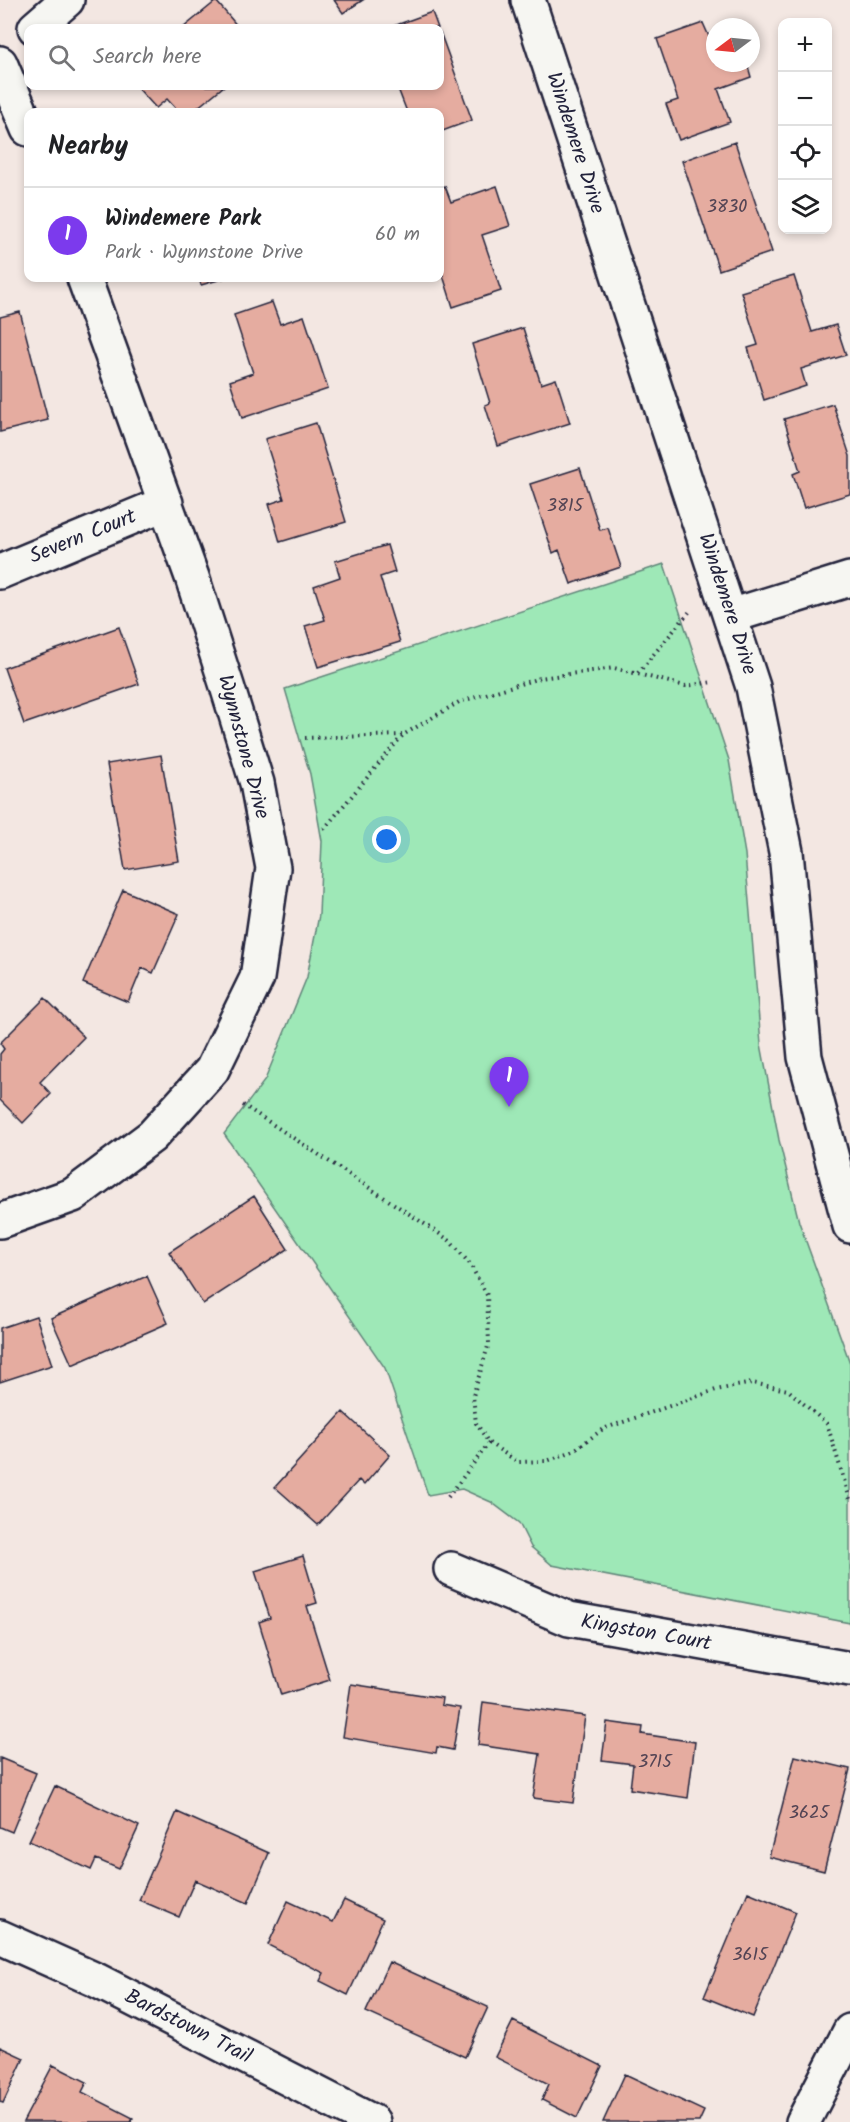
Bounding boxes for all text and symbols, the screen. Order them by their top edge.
north arrow [706,18,760,72]
map controls [778,18,832,234]
button: + [778,18,832,72]
search box [24,24,444,90]
text: Search here [93,40,201,75]
icon: search [45,41,78,74]
street label: Windemere Drive [537,68,614,219]
button: − [778,72,832,126]
text: Nearby [48,126,128,168]
button: locate [778,126,832,180]
button: layers [778,180,832,234]
house number: 3830 [707,193,747,222]
text: Windemere Park [105,202,261,237]
text: 1 [64,219,71,251]
text: 60 m [375,219,420,251]
text: Park · Wynnstone Drive [105,237,303,269]
house number: 3815 [547,492,585,521]
street label: Severn Court [25,500,142,573]
street label: Windemere Drive [689,529,766,680]
street label: Wynnstone Drive [208,671,278,823]
your location [372,825,401,854]
pin: 1 [490,1058,528,1107]
street label: Kingston Court [578,1605,715,1661]
house number: 3715 [638,1748,673,1777]
house number: 3625 [789,1799,831,1828]
house number: 3615 [732,1941,769,1970]
street label: Bardstown Trail [119,1981,257,2073]

